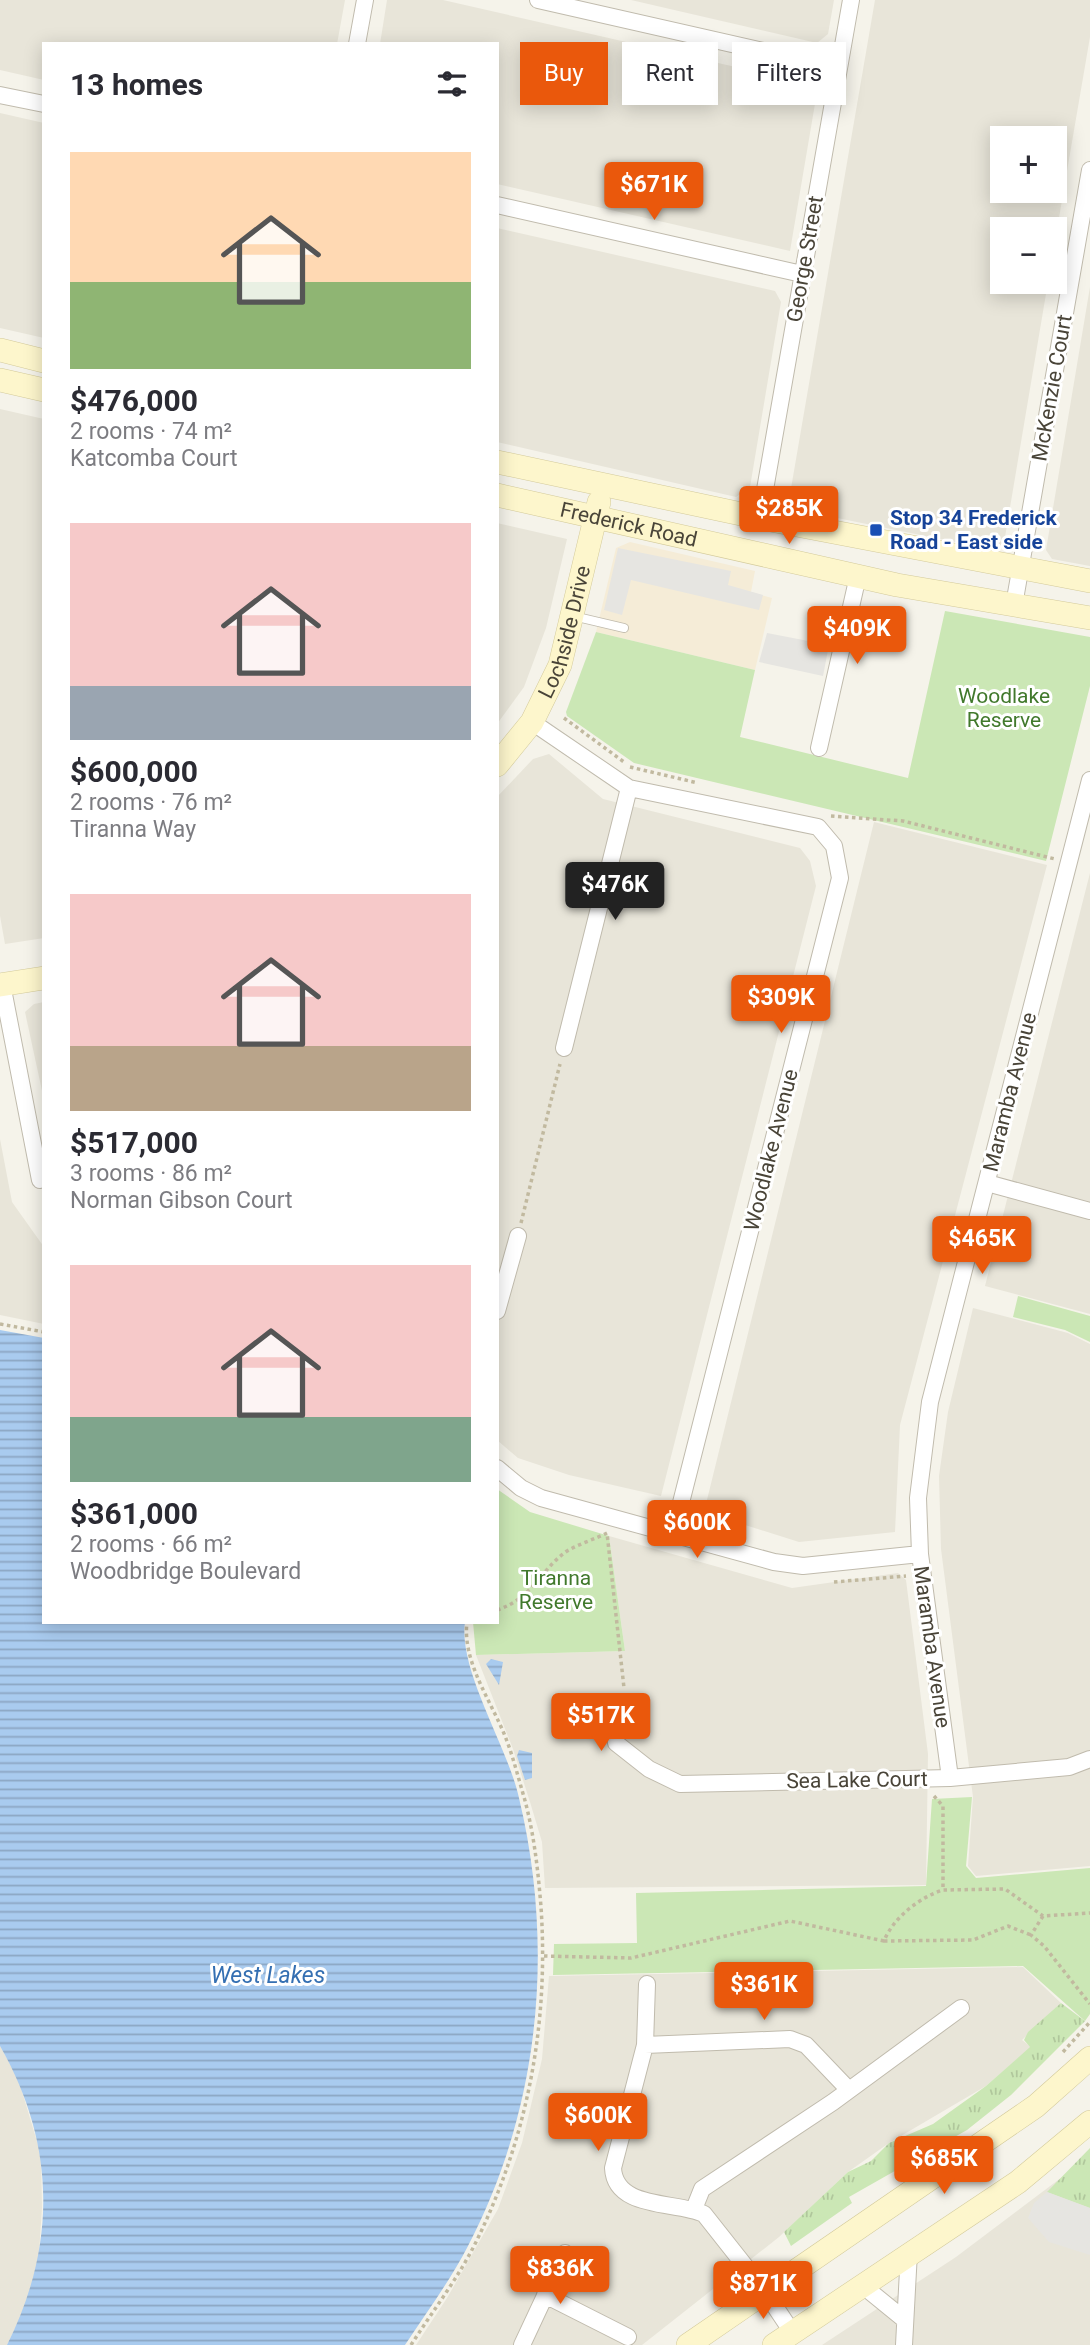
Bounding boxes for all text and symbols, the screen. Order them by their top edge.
chip: Buy [520,42,608,105]
chip: Rent [622,42,718,105]
chip: Filters [732,42,846,105]
icon: filters [433,65,471,103]
text: 13 homes [70,67,203,102]
map controls [990,126,1067,294]
button: + [990,126,1067,203]
pin: $671K [605,162,703,222]
text: $671K [620,171,688,198]
street label: George Street [782,194,828,324]
icon: home [208,197,334,323]
button: − [990,217,1067,294]
street label: McKenzie Court [1027,313,1077,463]
text: $476,000 [70,383,198,418]
text: 2 rooms · 74 m² [70,418,232,445]
text: Katcomba Court [70,445,238,472]
pin: $285K [740,486,838,546]
text: $285K [755,495,823,522]
street label: Frederick Road [558,498,699,552]
place label: Stop 34 Frederick Road - East side [890,506,1057,554]
marker: Stop 34 Frederick Road - East side [868,522,884,538]
street label: Lochside Drive [534,563,595,702]
icon: home [208,568,334,694]
pin: $409K [808,606,906,666]
text: $409K [823,615,891,642]
park label: Woodlake Reserve [958,684,1050,732]
text: $600,000 [70,754,198,789]
text: 2 rooms · 76 m² [70,789,232,816]
text: Tiranna Way [70,816,196,843]
pin: $476K [566,862,664,922]
text: $476K [581,871,649,898]
icon: home [208,939,334,1065]
pin: $309K [732,976,830,1035]
text: $309K [747,984,815,1011]
street label: Maramba Avenue [979,1010,1041,1174]
street label: Woodlake Avenue [739,1067,803,1233]
text: $517,000 [70,1125,198,1160]
text: 3 rooms · 86 m² [70,1160,232,1187]
text: Norman Gibson Court [70,1187,293,1214]
pin: $465K [933,1216,1031,1276]
text: $465K [948,1225,1016,1252]
icon: home [208,1310,334,1436]
text: $361,000 [70,1496,198,1531]
pin: $600K [648,1500,746,1560]
text: $600K [663,1509,731,1536]
text: 2 rooms · 66 m² [70,1531,232,1558]
text: Woodbridge Boulevard [70,1558,301,1585]
street label: Maramba Avenue [909,1564,955,1730]
park label: Tiranna Reserve [519,1566,593,1614]
pin: $517K [552,1694,650,1753]
text: $517K [567,1702,635,1729]
street label: Sea Lake Court [786,1767,928,1793]
water label: West Lakes [211,1962,325,1989]
pin: $361K [715,1962,813,2022]
text: $361K [730,1971,798,1998]
pin: $600K [549,2094,647,2153]
text: $600K [564,2102,632,2129]
pin: $685K [895,2136,993,2196]
text: $685K [910,2145,978,2172]
pin: $836K [511,2246,609,2306]
text: $836K [526,2255,594,2282]
pin: $871K [714,2262,812,2321]
text: $871K [729,2270,797,2297]

